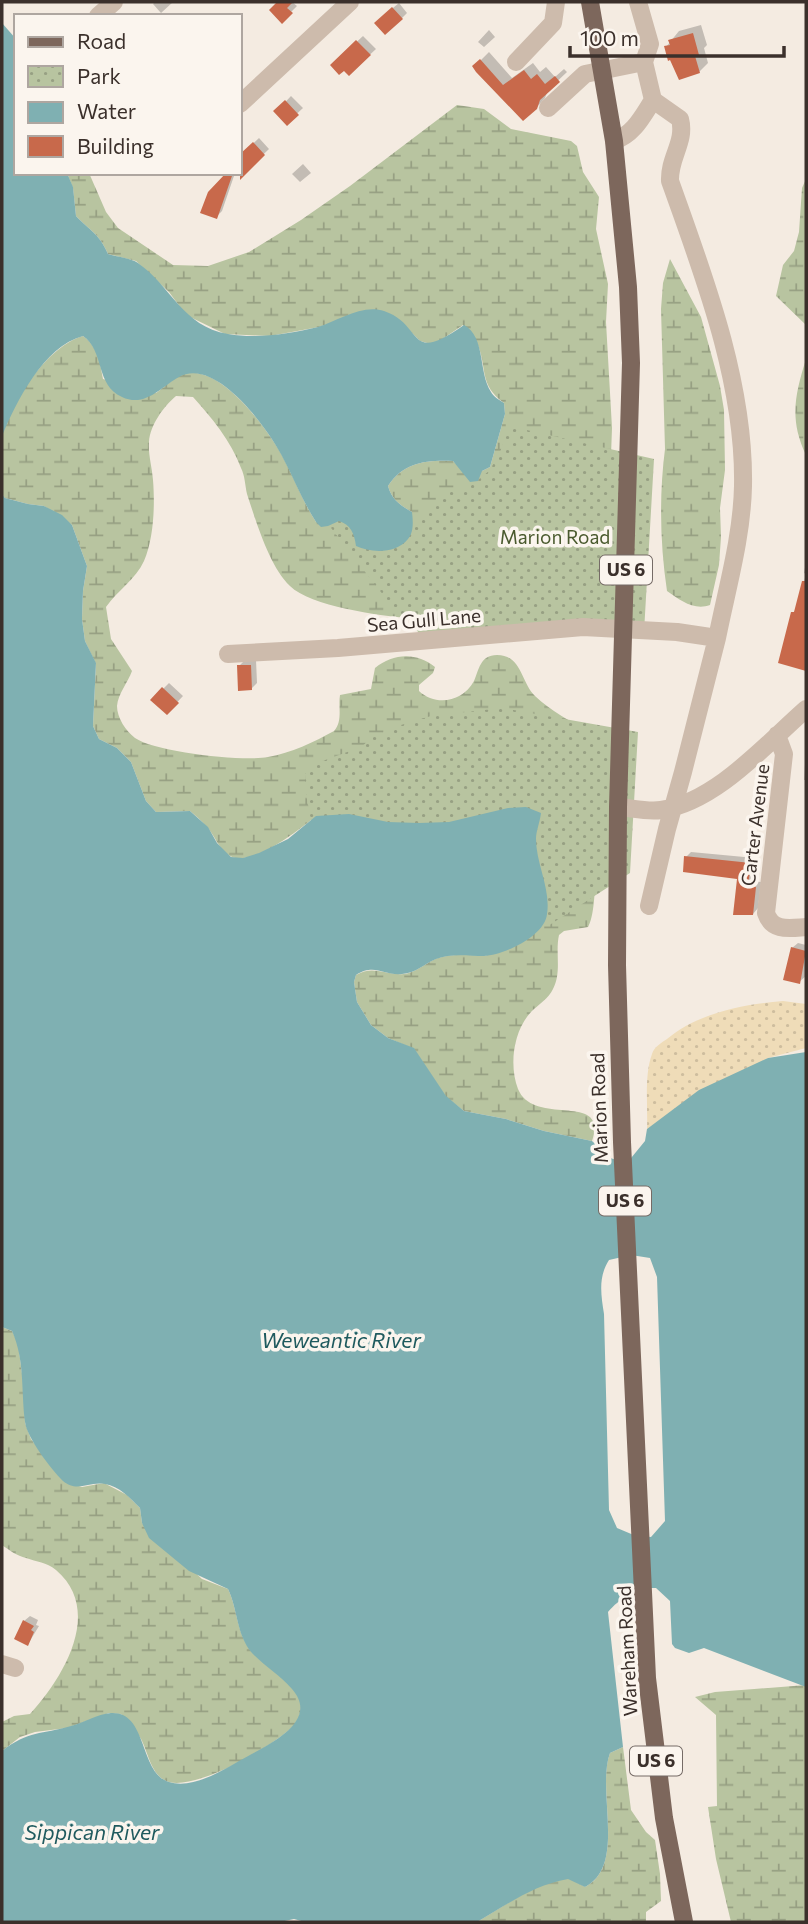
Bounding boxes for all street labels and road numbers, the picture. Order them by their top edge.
road number: US 6 [600,556,652,584]
street label: Sea Gull Lane [366,603,482,636]
street label: Carter Avenue [736,763,773,887]
street label: Marion Road [585,1052,612,1164]
road number: US 6 [599,1186,651,1216]
street label: Wareham Road [612,1585,641,1717]
road number: US 6 [630,1746,682,1776]

